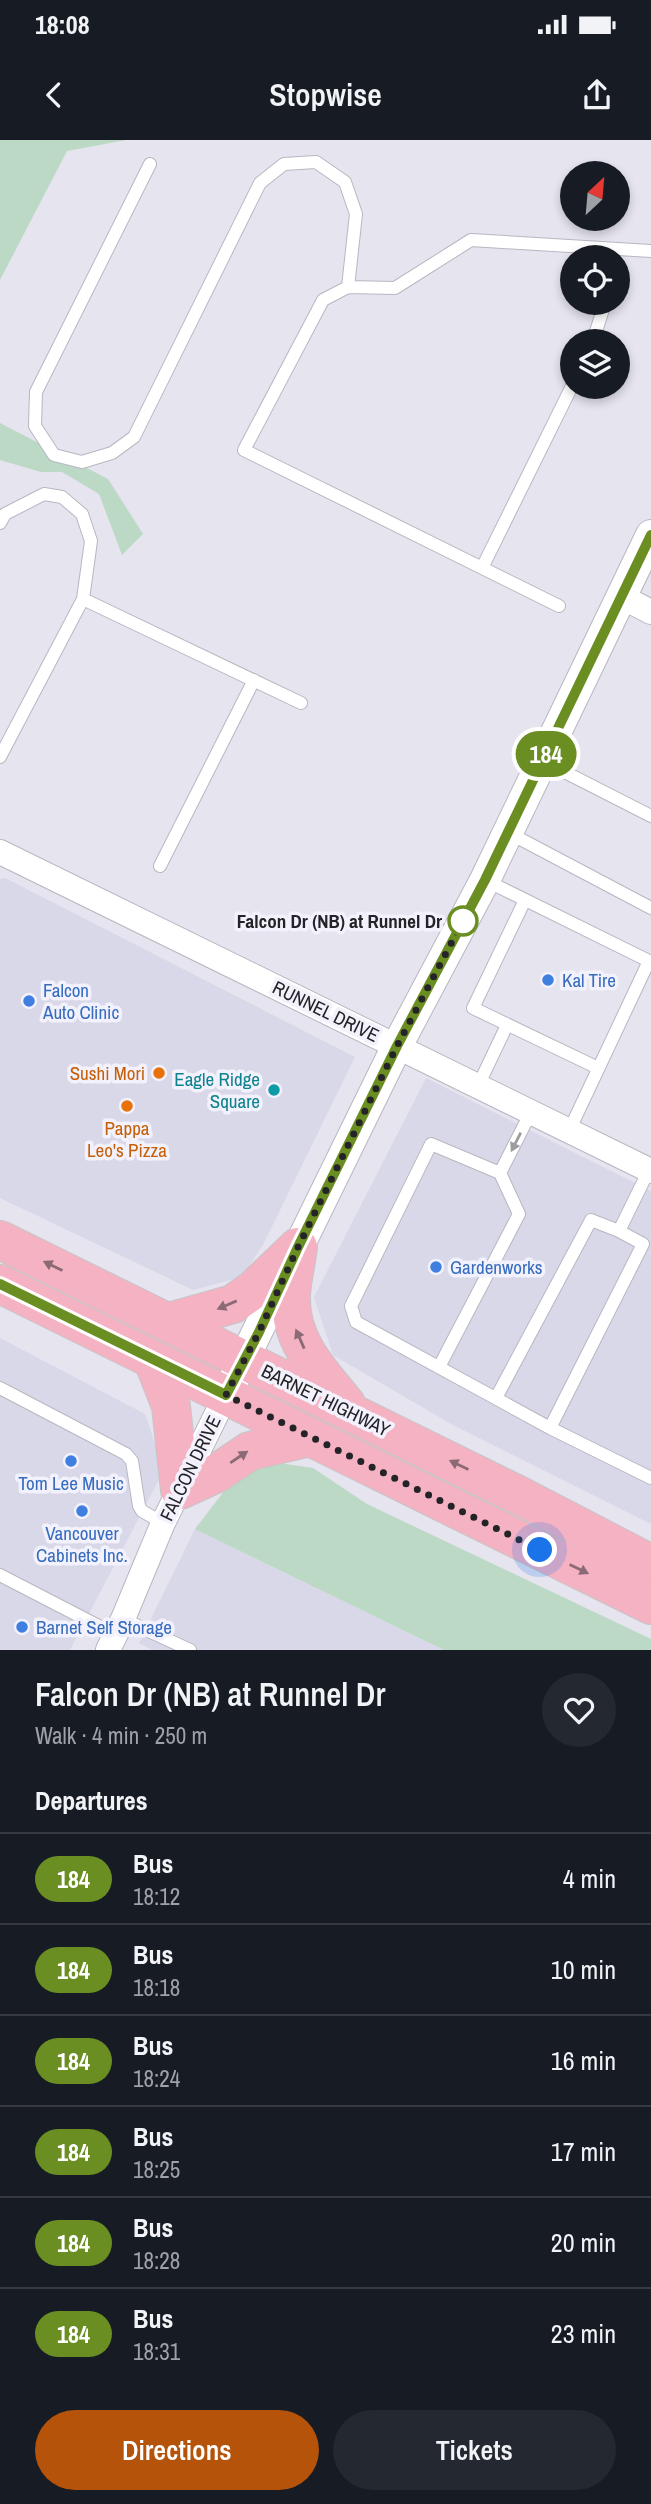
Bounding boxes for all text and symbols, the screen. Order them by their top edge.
text: 18:08 [35,7,90,42]
text: Stopwise [269,73,382,116]
icon: back [35,76,73,114]
icon: share [578,76,616,114]
north arrow [560,161,630,231]
map controls [560,161,630,399]
button: locate [560,245,630,315]
button: layers [560,329,630,399]
line badge: 184 [506,731,586,777]
text: 184 [530,738,562,770]
marker: Falcon Dr (NB) at Runnel Dr [448,906,478,936]
place label: Falcon Dr (NB) at Runnel Dr [237,908,442,934]
place label: Kal Tire [562,967,616,993]
marker: Kal Tire [540,972,556,988]
street label: RUNNEL DRIVE [268,974,384,1048]
place label: Falcon Auto Clinic [42,977,119,1025]
marker: Falcon Auto Clinic [21,993,37,1009]
place label: Sushi Mori [70,1060,145,1086]
marker: Sushi Mori [151,1065,167,1081]
place label: Eagle Ridge Square [174,1066,260,1114]
marker: Eagle Ridge Square [266,1082,282,1098]
marker: Pappa Leo's Pizza [119,1098,135,1114]
place label: Pappa Leo's Pizza [87,1115,167,1163]
one-way arrow [510,1132,521,1152]
place label: Gardenworks [450,1254,543,1280]
marker: Gardenworks [428,1259,444,1275]
one-way arrow [43,1260,63,1271]
one-way arrow [216,1300,237,1311]
one-way arrow [294,1329,306,1349]
street label: BARNET HIGHWAY [257,1358,395,1443]
street label: FALCON DRIVE [153,1411,227,1525]
one-way arrow [230,1451,249,1464]
marker: Tom Lee Music [63,1453,79,1469]
one-way arrow [449,1460,469,1471]
place label: Tom Lee Music [18,1470,124,1496]
marker: Vancouver Cabinets Inc. [74,1503,90,1519]
place label: Vancouver Cabinets Inc. [36,1520,128,1568]
your location [522,1532,557,1567]
one-way arrow [569,1564,589,1575]
place label: Barnet Self Storage [36,1614,172,1640]
marker: Barnet Self Storage [14,1619,30,1635]
text: Falcon Dr (NB) at Runnel Dr [35,1672,385,1716]
button: heart [542,1673,616,1747]
text: Walk · 4 min · 250 m [35,1720,207,1751]
text: Departures [35,1783,148,1818]
text: Bus [133,1846,173,1881]
text: 4 min [563,1861,616,1896]
text: 184 [57,1863,90,1895]
text: 18:12 [133,1881,180,1912]
text: Bus [133,1937,173,1972]
text: 10 min [551,1952,616,1987]
text: 184 [57,1954,90,1986]
text: 18:18 [133,1972,180,2003]
text: Bus [133,2028,173,2063]
text: 16 min [551,2043,616,2078]
text: 184 [57,2045,90,2077]
text: 18:24 [133,2063,180,2094]
text: Bus [133,2119,173,2154]
text: 17 min [551,2134,616,2169]
text: 184 [57,2136,90,2168]
text: 18:25 [133,2154,180,2185]
text: Bus [133,2210,173,2245]
text: 20 min [551,2225,616,2260]
text: 184 [57,2227,90,2259]
text: 18:28 [133,2245,180,2276]
text: Bus [133,2301,173,2336]
text: 23 min [551,2316,616,2351]
text: 184 [57,2318,90,2350]
text: 18:31 [133,2336,180,2367]
button: Directions [35,2410,319,2490]
button: Tickets [333,2410,616,2490]

